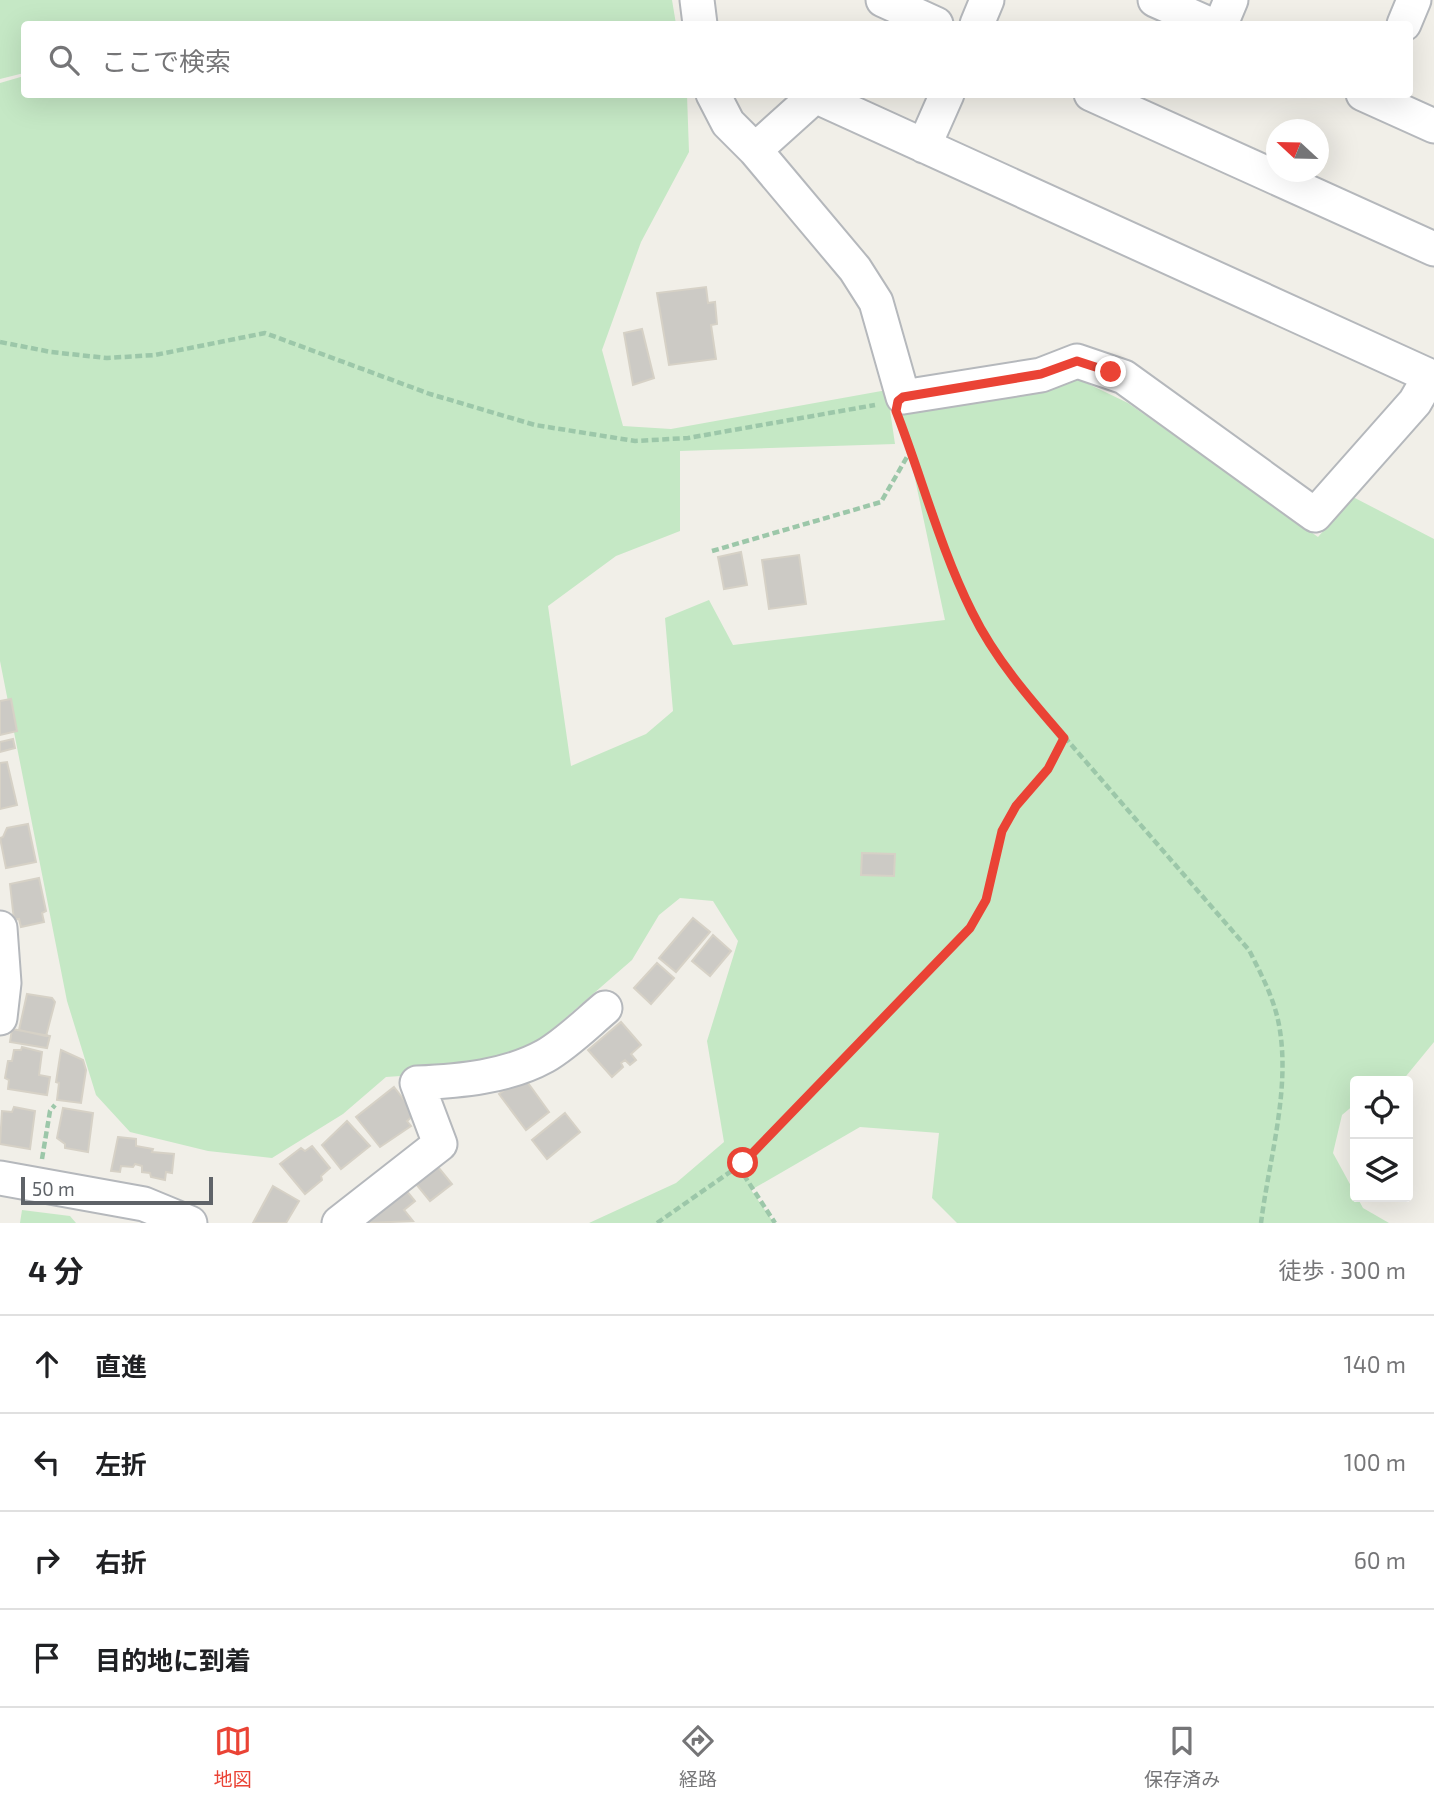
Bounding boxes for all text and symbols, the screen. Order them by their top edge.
search box [21,21,1413,98]
icon: search [45,41,83,79]
text: ここで検索 [101,45,231,76]
north arrow [1266,119,1329,182]
route end [1095,356,1126,387]
map controls [1350,1076,1413,1202]
button: locate [1350,1076,1413,1139]
button: layers [1350,1139,1413,1202]
route start [727,1147,758,1178]
scale bar [21,1174,214,1206]
text: 50 m [32,1177,75,1200]
text: 4 分 [28,1252,84,1288]
text: 徒歩 · 300 m [1279,1256,1406,1284]
icon: ahead [28,1345,66,1383]
text: 直進 [95,1350,147,1381]
text: 140 m [1344,1350,1406,1378]
icon: left [28,1443,66,1481]
text: 左折 [95,1448,147,1479]
text: 100 m [1344,1448,1406,1476]
icon: right [28,1541,66,1579]
text: 右折 [95,1546,147,1577]
text: 60 m [1354,1546,1406,1574]
icon: arrive [28,1639,66,1677]
text: 目的地に到着 [95,1644,251,1675]
tab: 地図 [214,1722,252,1791]
tab: 経路 [679,1722,717,1791]
tab: 保存済み [1144,1722,1220,1791]

